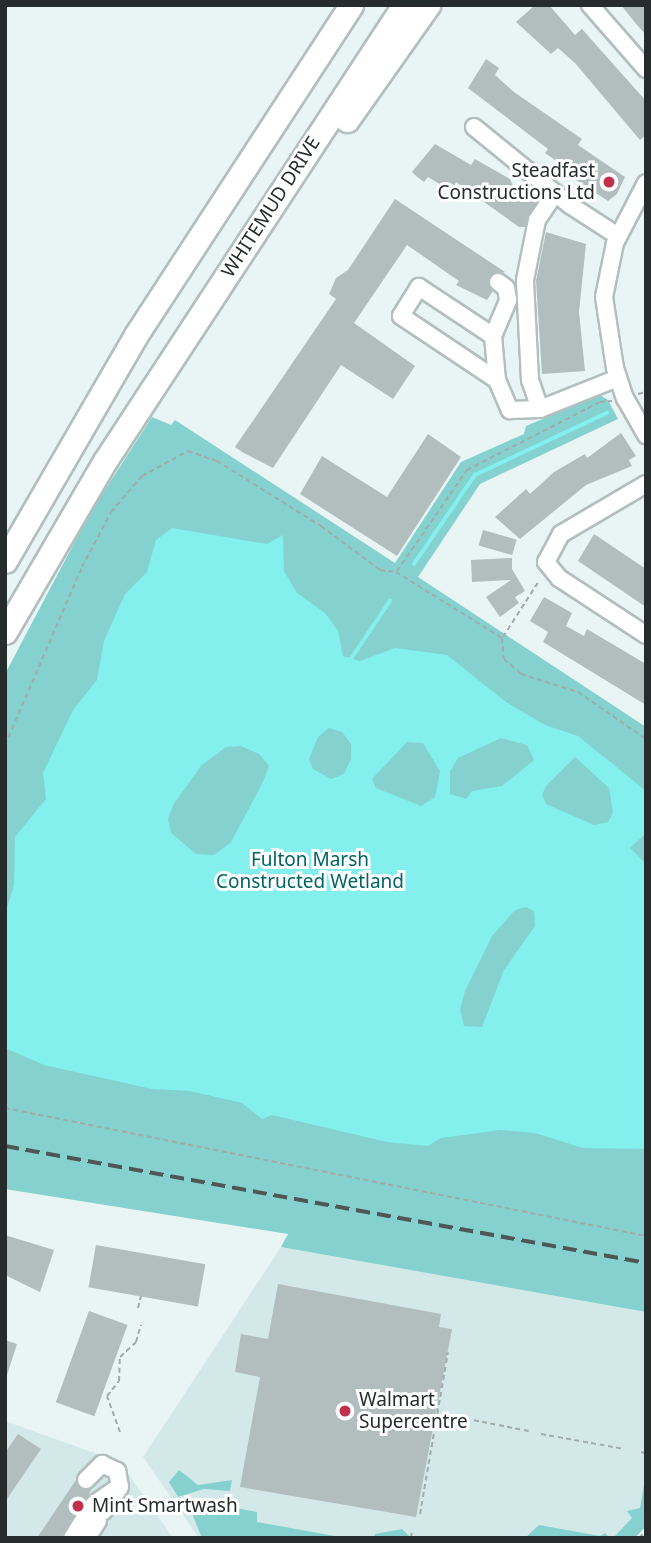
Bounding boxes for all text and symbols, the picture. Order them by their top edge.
street label: WHITEMUD DRIVE [217,132,325,282]
place label: Steadfast Constructions Ltd [438,160,595,204]
marker: Steadfast Constructions Ltd [601,174,617,190]
park label: Fulton Marsh Constructed Wetland [216,849,404,893]
place label: Walmart Supercentre [359,1389,468,1433]
marker: Walmart Supercentre [337,1403,353,1419]
place label: Mint Smartwash [92,1495,238,1517]
marker: Mint Smartwash [70,1498,86,1514]

